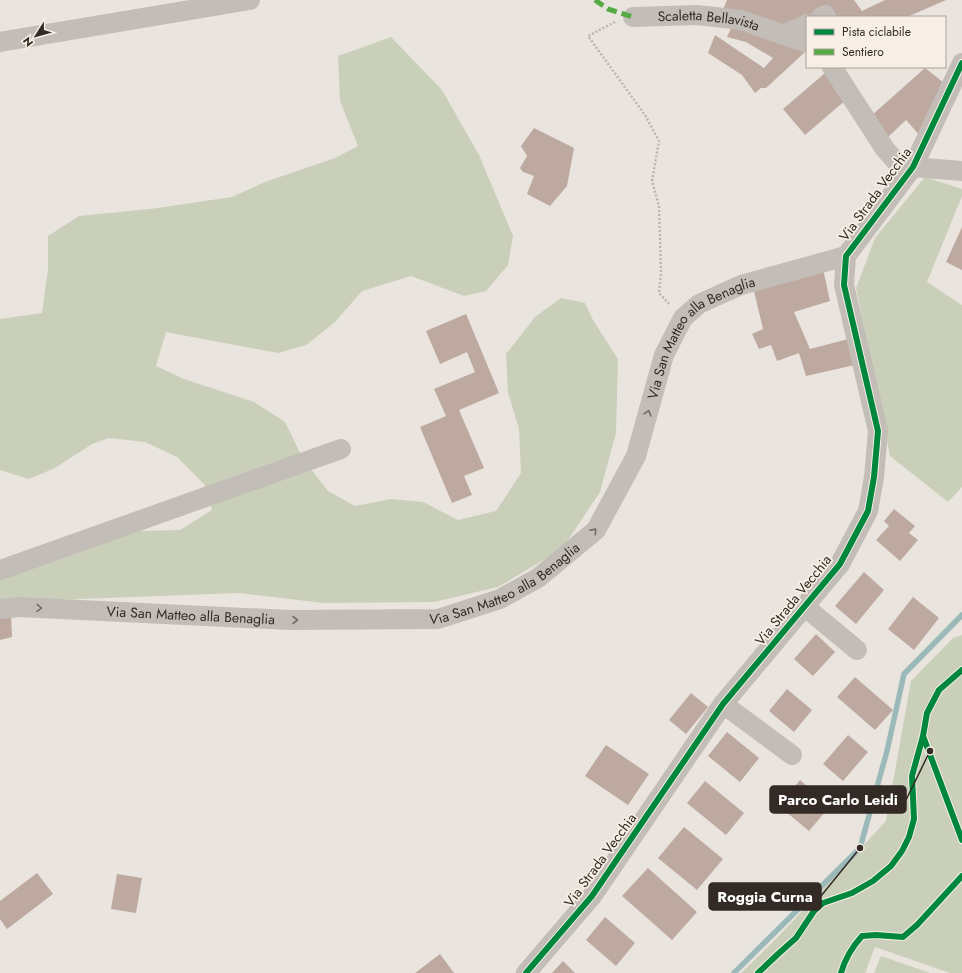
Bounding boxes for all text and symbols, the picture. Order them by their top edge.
street label: Scaletta Bellavista [657,5,762,36]
north arrow [16,16,56,56]
legend [806,16,946,68]
text: Pista ciclabile [842,23,911,41]
text: N [19,34,37,50]
text: Sentiero [842,43,884,61]
street label: Via Strada Vecchia [834,143,916,245]
street label: Via San Matteo alla Benaglia [642,272,757,402]
one-way arrow [643,410,652,417]
one-way arrow [590,528,597,536]
street label: Via San Matteo alla Benaglia [429,538,584,629]
street label: Via Strada Vecchia [750,550,836,650]
street label: Via San Matteo alla Benaglia [106,601,275,629]
one-way arrow [36,603,42,612]
one-way arrow [292,616,298,624]
callout: Parco Carlo Leidi [770,786,906,813]
text: Parco Carlo Leidi [778,789,898,811]
street label: Via Strada Vecchia [559,809,641,911]
callout: Roggia Curna [709,883,821,910]
text: Roggia Curna [717,886,813,908]

